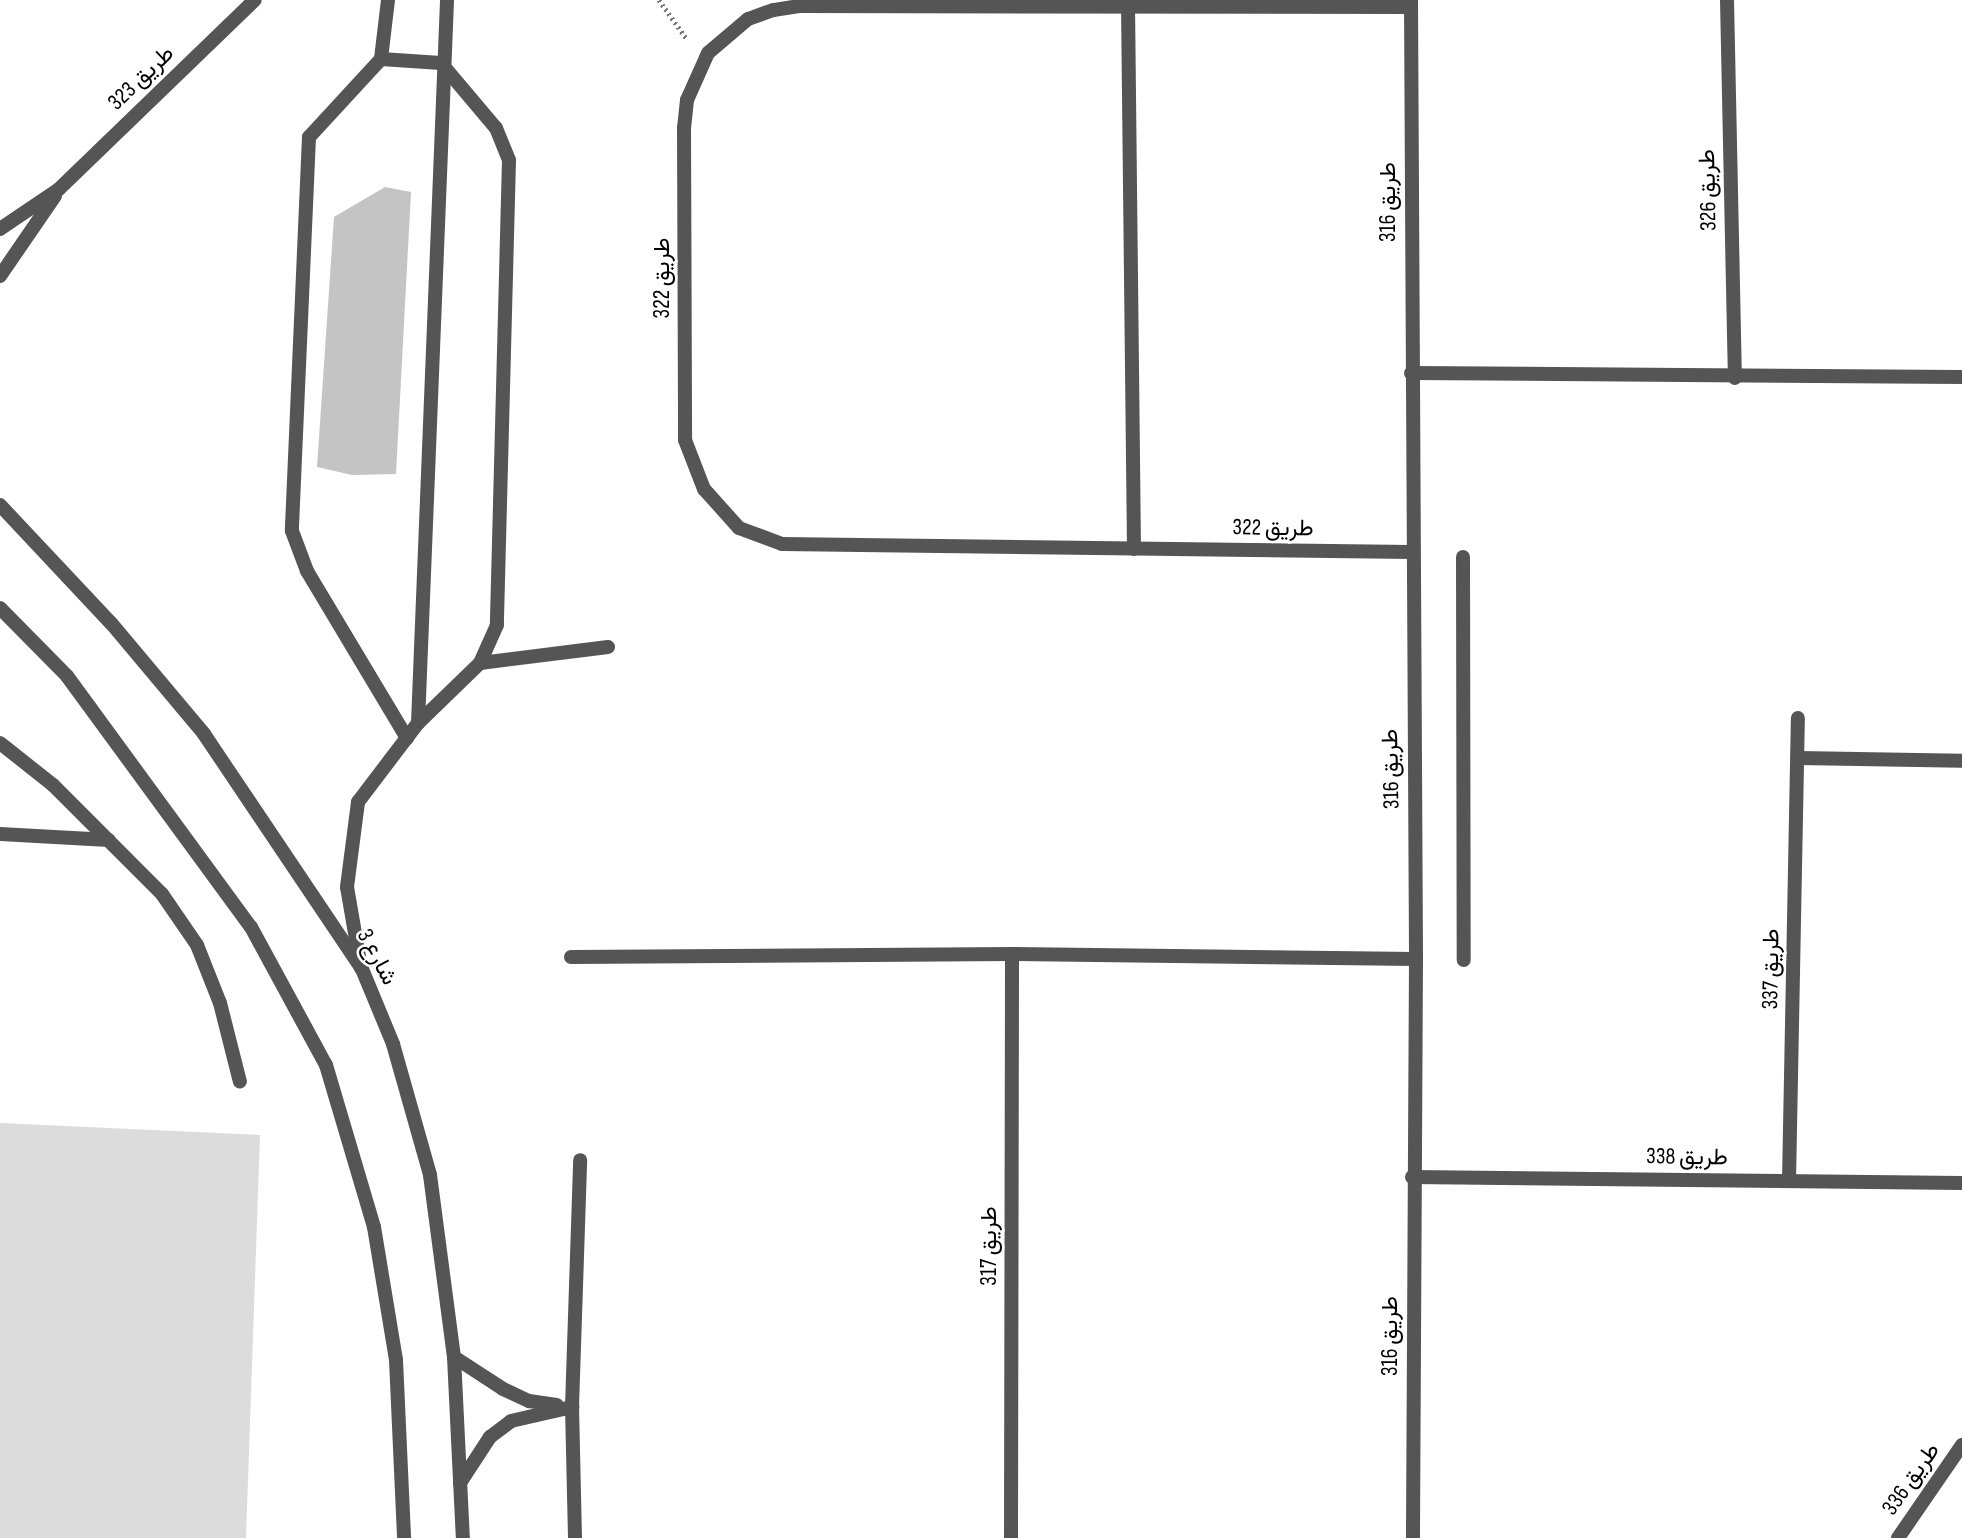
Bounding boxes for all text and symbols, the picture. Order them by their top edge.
street label: طريق 323 [102,40,180,116]
street label: طريق 326 [1693,149,1723,231]
street label: طريق 316 [1374,162,1402,242]
street label: طريق 322 [648,237,676,319]
street label: طريق 322 [1232,513,1314,543]
street label: طريق 316 [1377,729,1405,809]
street label: شارع 3 [351,924,403,990]
street label: طريق 337 [1756,928,1786,1010]
street label: طريق 338 [1646,1142,1728,1172]
street label: طريق 317 [975,1206,1003,1286]
street label: طريق 316 [1376,1296,1404,1376]
street label: طريق 336 [1876,1438,1946,1520]

